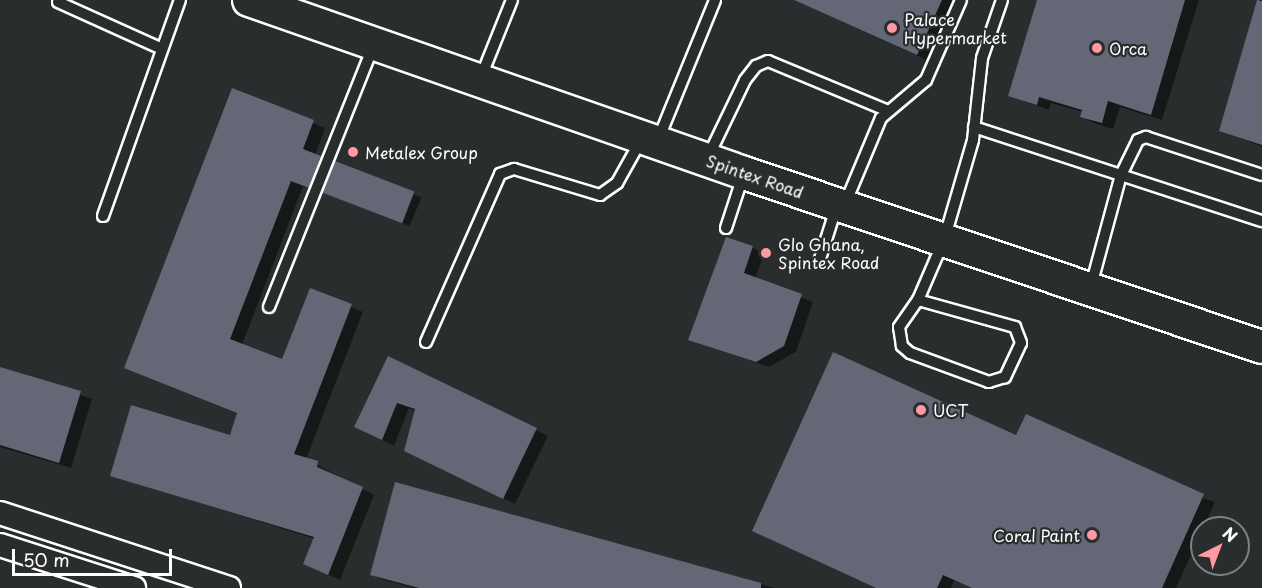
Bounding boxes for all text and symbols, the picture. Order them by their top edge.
place label: Palace Hypermarket [904,9,1007,47]
marker: Palace Hypermarket [885,21,899,35]
place label: Orca [1109,38,1147,58]
marker: Orca [1090,41,1104,55]
place label: Metalex Group [365,142,479,162]
marker: Metalex Group [346,145,360,159]
street label: Spintex Road [704,150,806,202]
place label: Glo Ghana, Spintex Road [778,234,879,272]
marker: Glo Ghana, Spintex Road [759,246,773,260]
place label: UCT [933,400,968,420]
marker: UCT [914,403,928,417]
north arrow [1190,516,1250,576]
text: N [1218,521,1243,547]
place label: Coral Paint [993,525,1080,545]
marker: Coral Paint [1085,528,1099,542]
scale bar [15,537,176,575]
text: 50 m [23,546,70,573]

